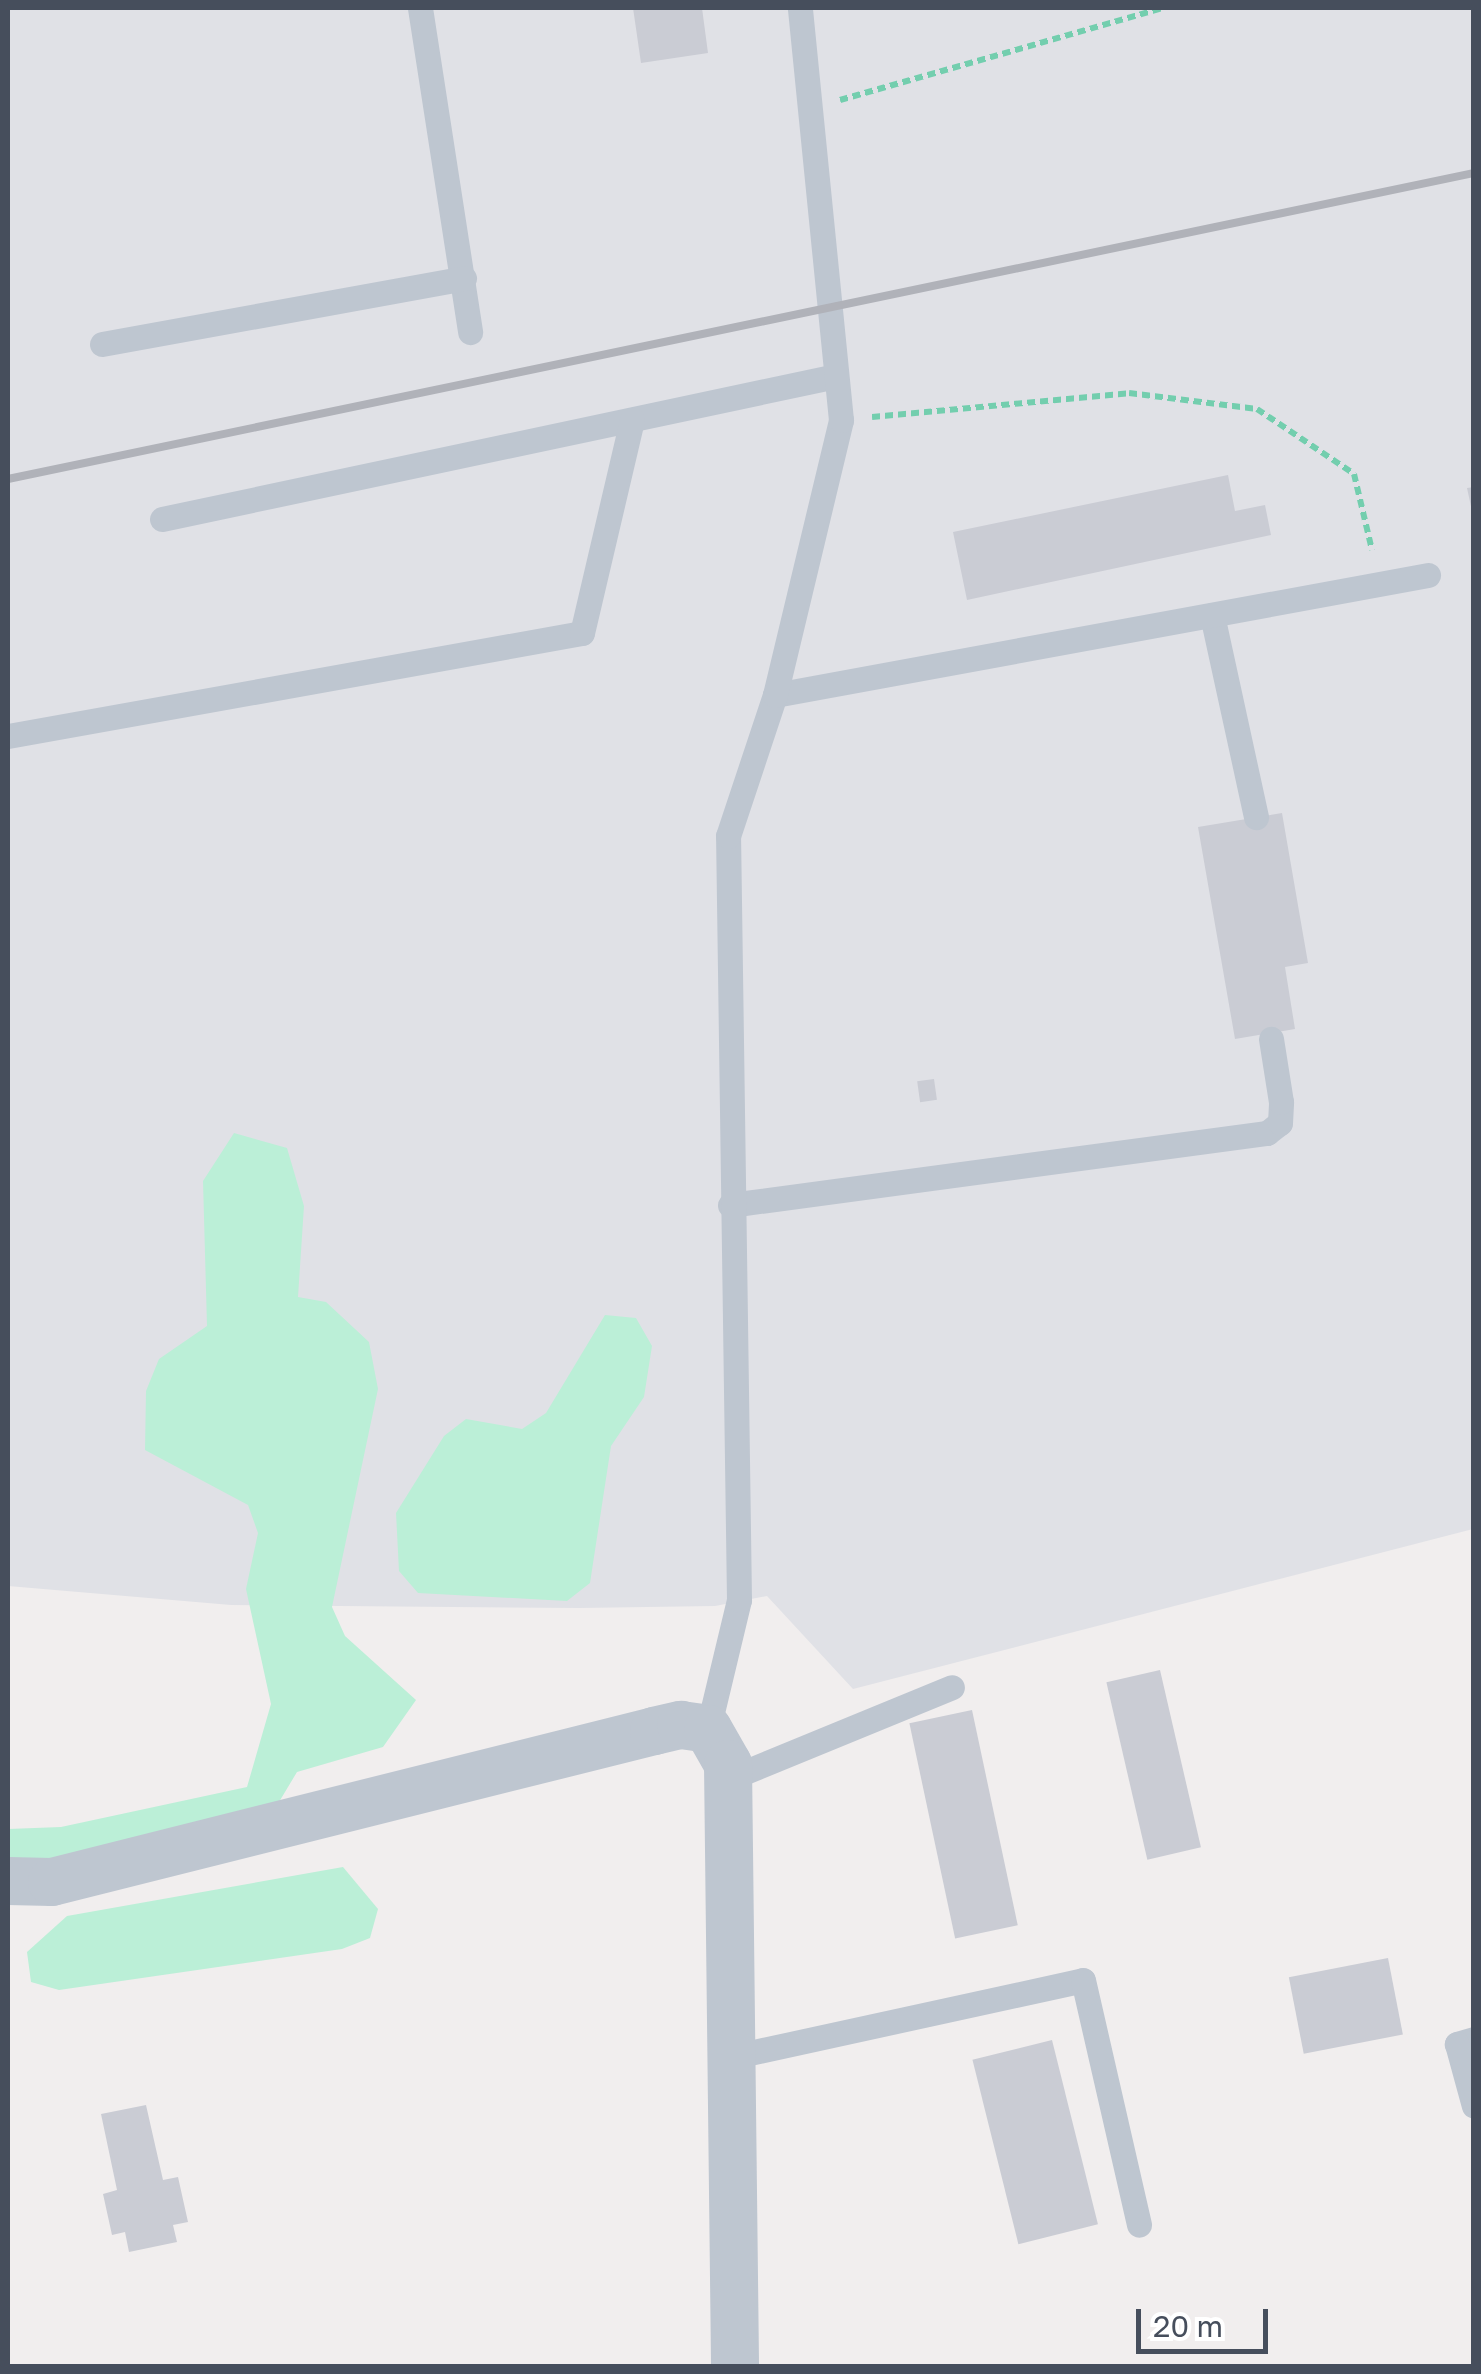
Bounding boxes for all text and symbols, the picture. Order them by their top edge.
scale bar [1141,2289,1274,2351]
text: 20 m [1153,2308,1223,2344]

